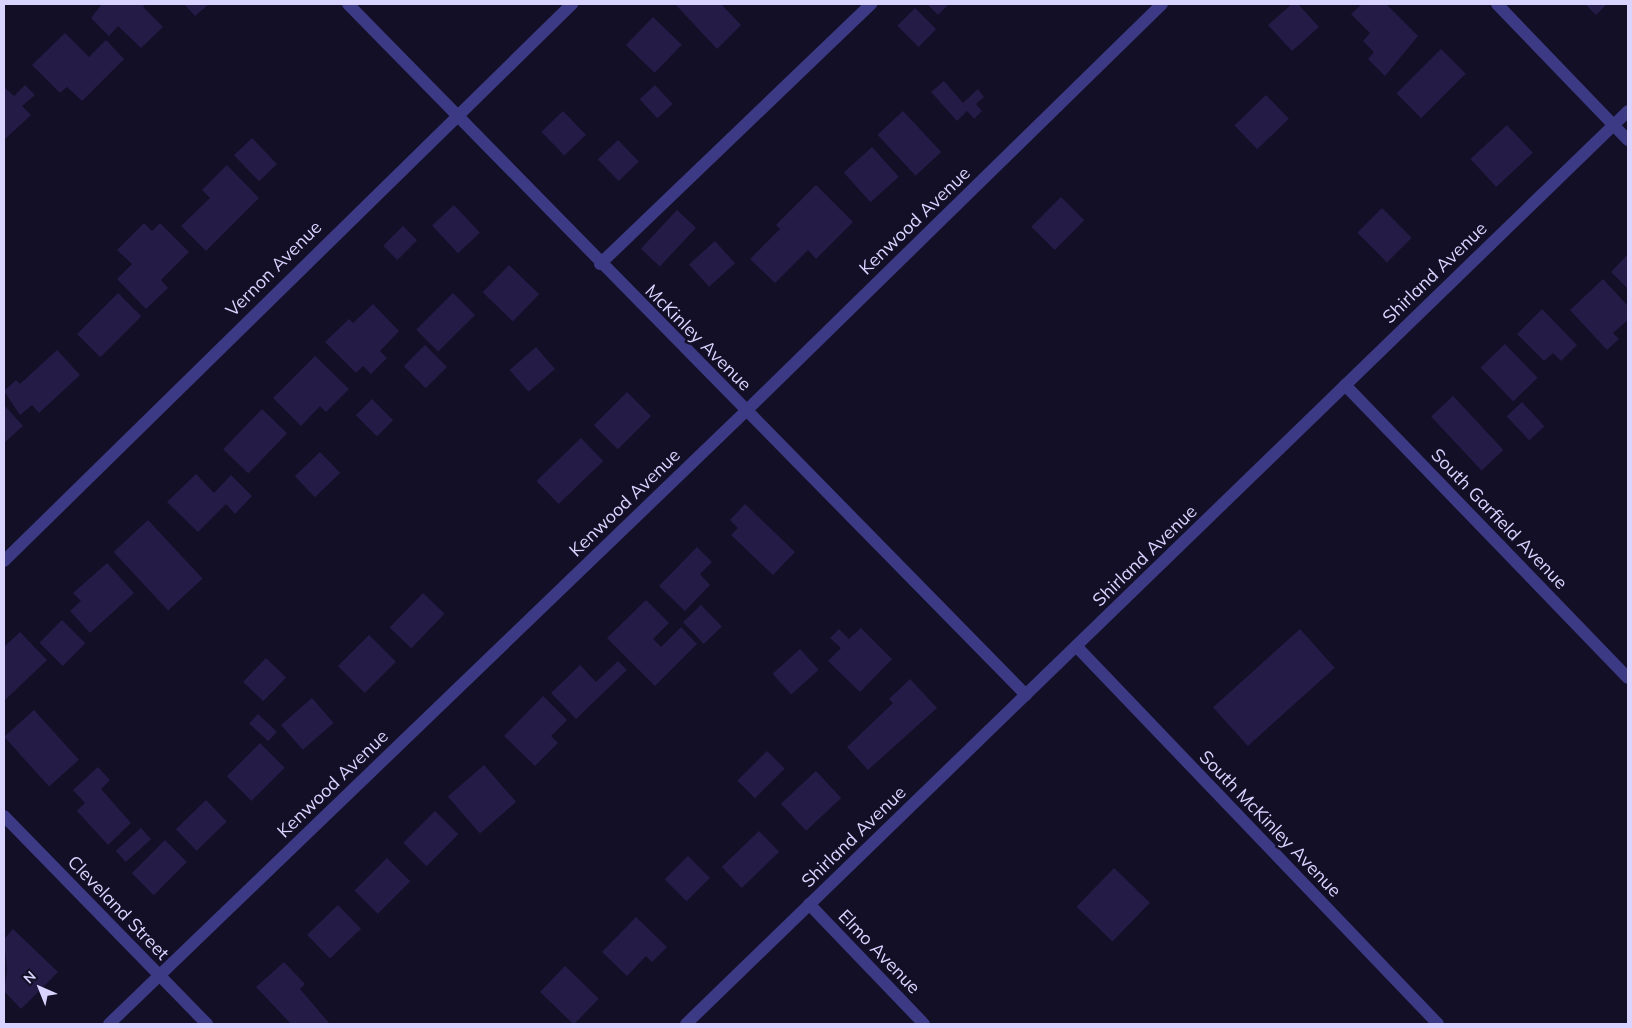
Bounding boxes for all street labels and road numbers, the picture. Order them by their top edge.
street label: Kenwood Avenue [855,163,975,279]
street label: Vernon Avenue [222,217,326,321]
street label: Shirland Avenue [1378,218,1492,328]
street label: McKinley Avenue [640,280,756,396]
street label: South Garfield Avenue [1426,444,1572,594]
street label: Kenwood Avenue [565,445,685,561]
street label: Shirland Avenue [1088,501,1202,611]
street label: Kenwood Avenue [273,726,393,842]
street label: South McKinley Avenue [1195,746,1345,902]
street label: Shirland Avenue [797,782,911,892]
street label: Cleveland Street [63,851,173,965]
street label: Elmo Avenue [834,906,924,998]

